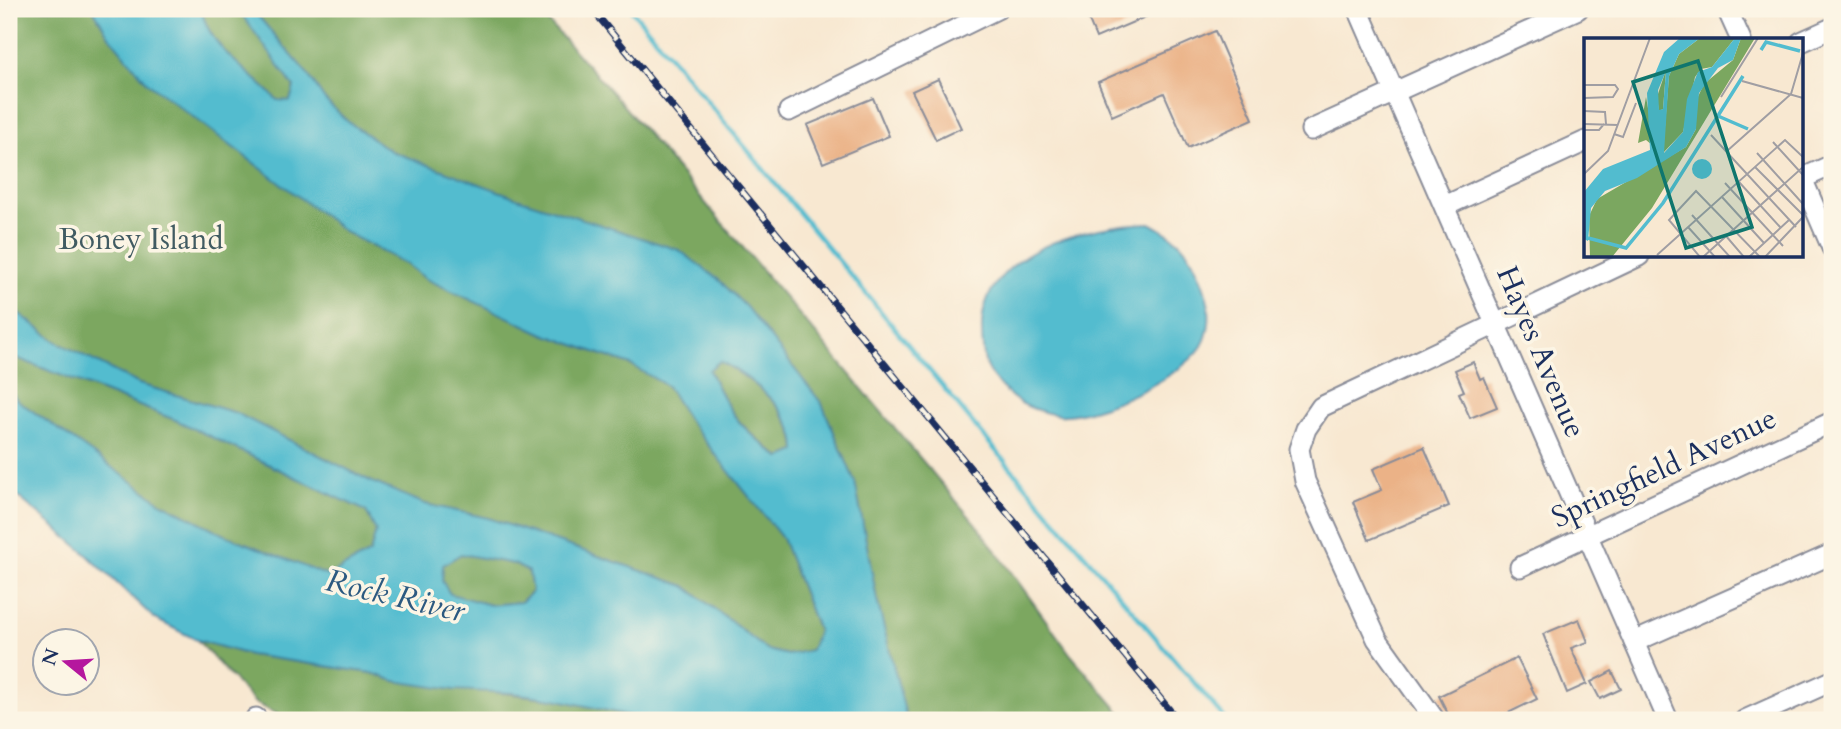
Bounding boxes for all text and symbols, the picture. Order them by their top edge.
inset map [1584,38,1802,257]
park label: Boney Island [58,219,224,260]
street label: Hayes Avenue [1486,260,1596,444]
street label: Springfield Avenue [1545,398,1783,538]
water label: Rock River [321,559,470,634]
north arrow [32,628,102,698]
text: N [36,645,66,669]

